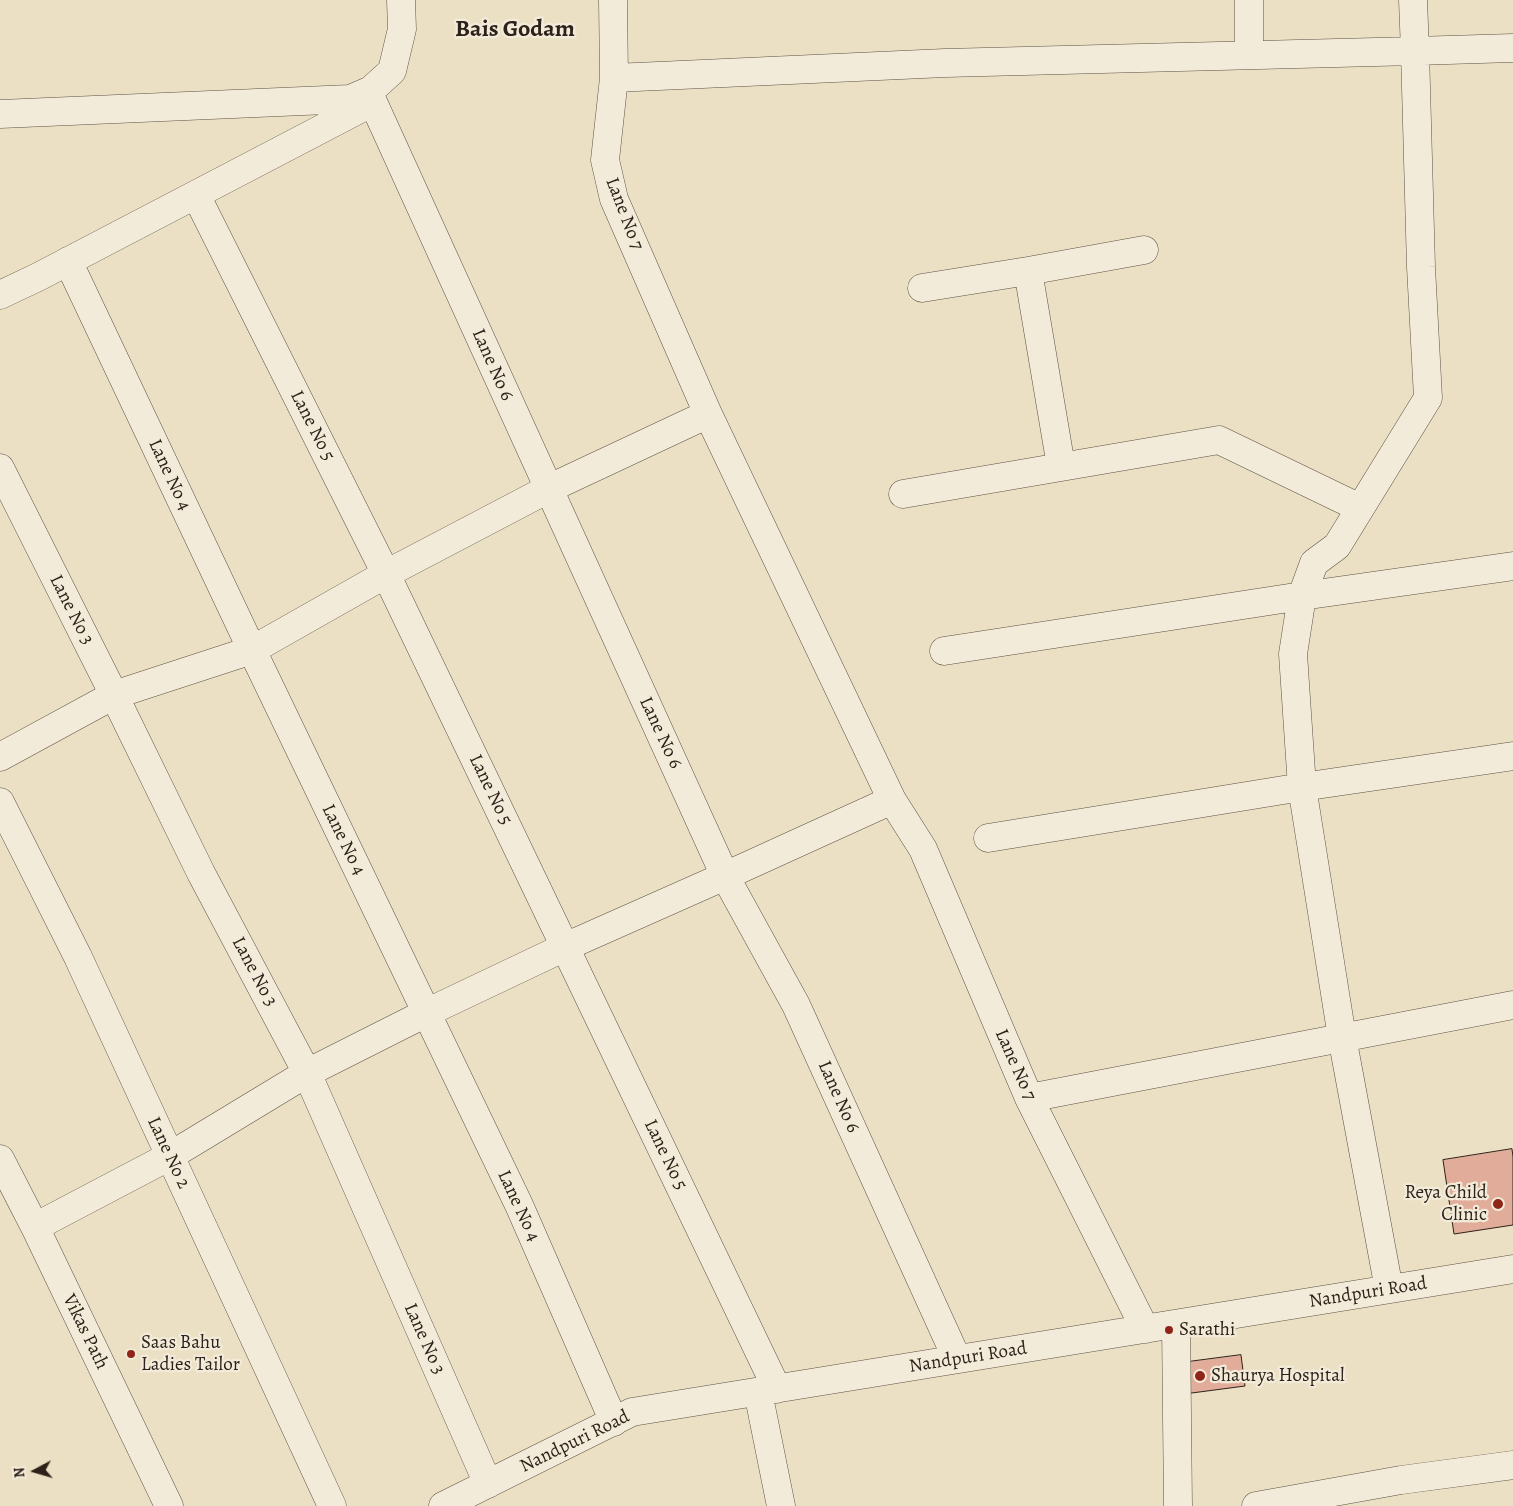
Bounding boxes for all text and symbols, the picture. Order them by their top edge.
district label: Bais Godam [455,16,575,44]
street label: Lane No 7 [600,175,648,253]
street label: Lane No 6 [466,325,518,405]
street label: Lane No 5 [285,387,339,465]
street label: Lane No 4 [143,436,195,514]
street label: Lane No 3 [44,571,98,649]
street label: Lane No 6 [634,694,686,772]
street label: Lane No 5 [463,751,517,829]
street label: Lane No 4 [316,801,370,879]
street label: Lane No 3 [226,933,282,1011]
street label: Lane No 7 [989,1026,1041,1104]
street label: Lane No 6 [812,1057,864,1137]
street label: Lane No 2 [141,1113,195,1193]
street label: Lane No 5 [638,1116,692,1194]
street label: Lane No 4 [492,1167,544,1245]
place label: Reya Child Clinic [1404,1182,1487,1226]
marker: Reya Child Clinic [1491,1197,1505,1211]
street label: Nandpuri Road [1307,1272,1429,1314]
street label: Vikas Path [57,1291,113,1373]
street label: Lane No 3 [398,1300,450,1378]
place label: Sarathi [1179,1319,1235,1341]
marker: Sarathi [1163,1324,1175,1336]
place label: Saas Bahu Ladies Tailor [141,1332,240,1376]
street label: Nandpuri Road [907,1337,1029,1379]
marker: Saas Bahu Ladies Tailor [125,1348,137,1360]
place label: Shaurya Hospital [1211,1365,1345,1387]
marker: Shaurya Hospital [1193,1369,1207,1383]
street label: Nandpuri Road [517,1406,633,1478]
north arrow [10,1446,60,1496]
text: N [10,1467,30,1479]

